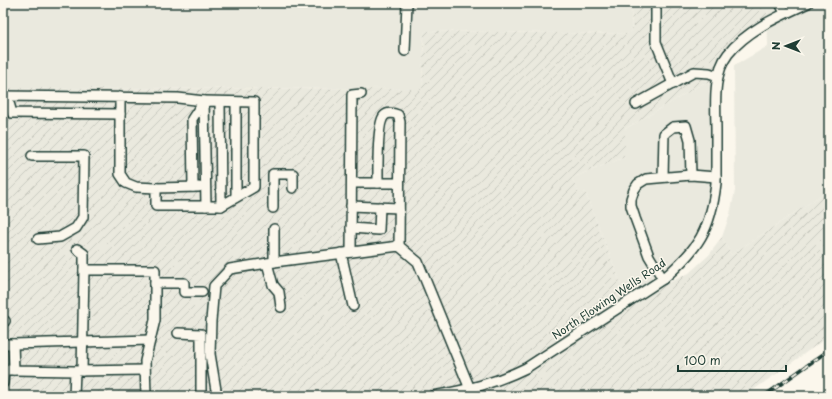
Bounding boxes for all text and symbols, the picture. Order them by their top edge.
north arrow [766,26,806,66]
text: N [767,41,784,50]
street label: North Flowing Wells Road [548,254,669,343]
scale bar [678,347,786,373]
text: 100 m [684,351,721,369]

